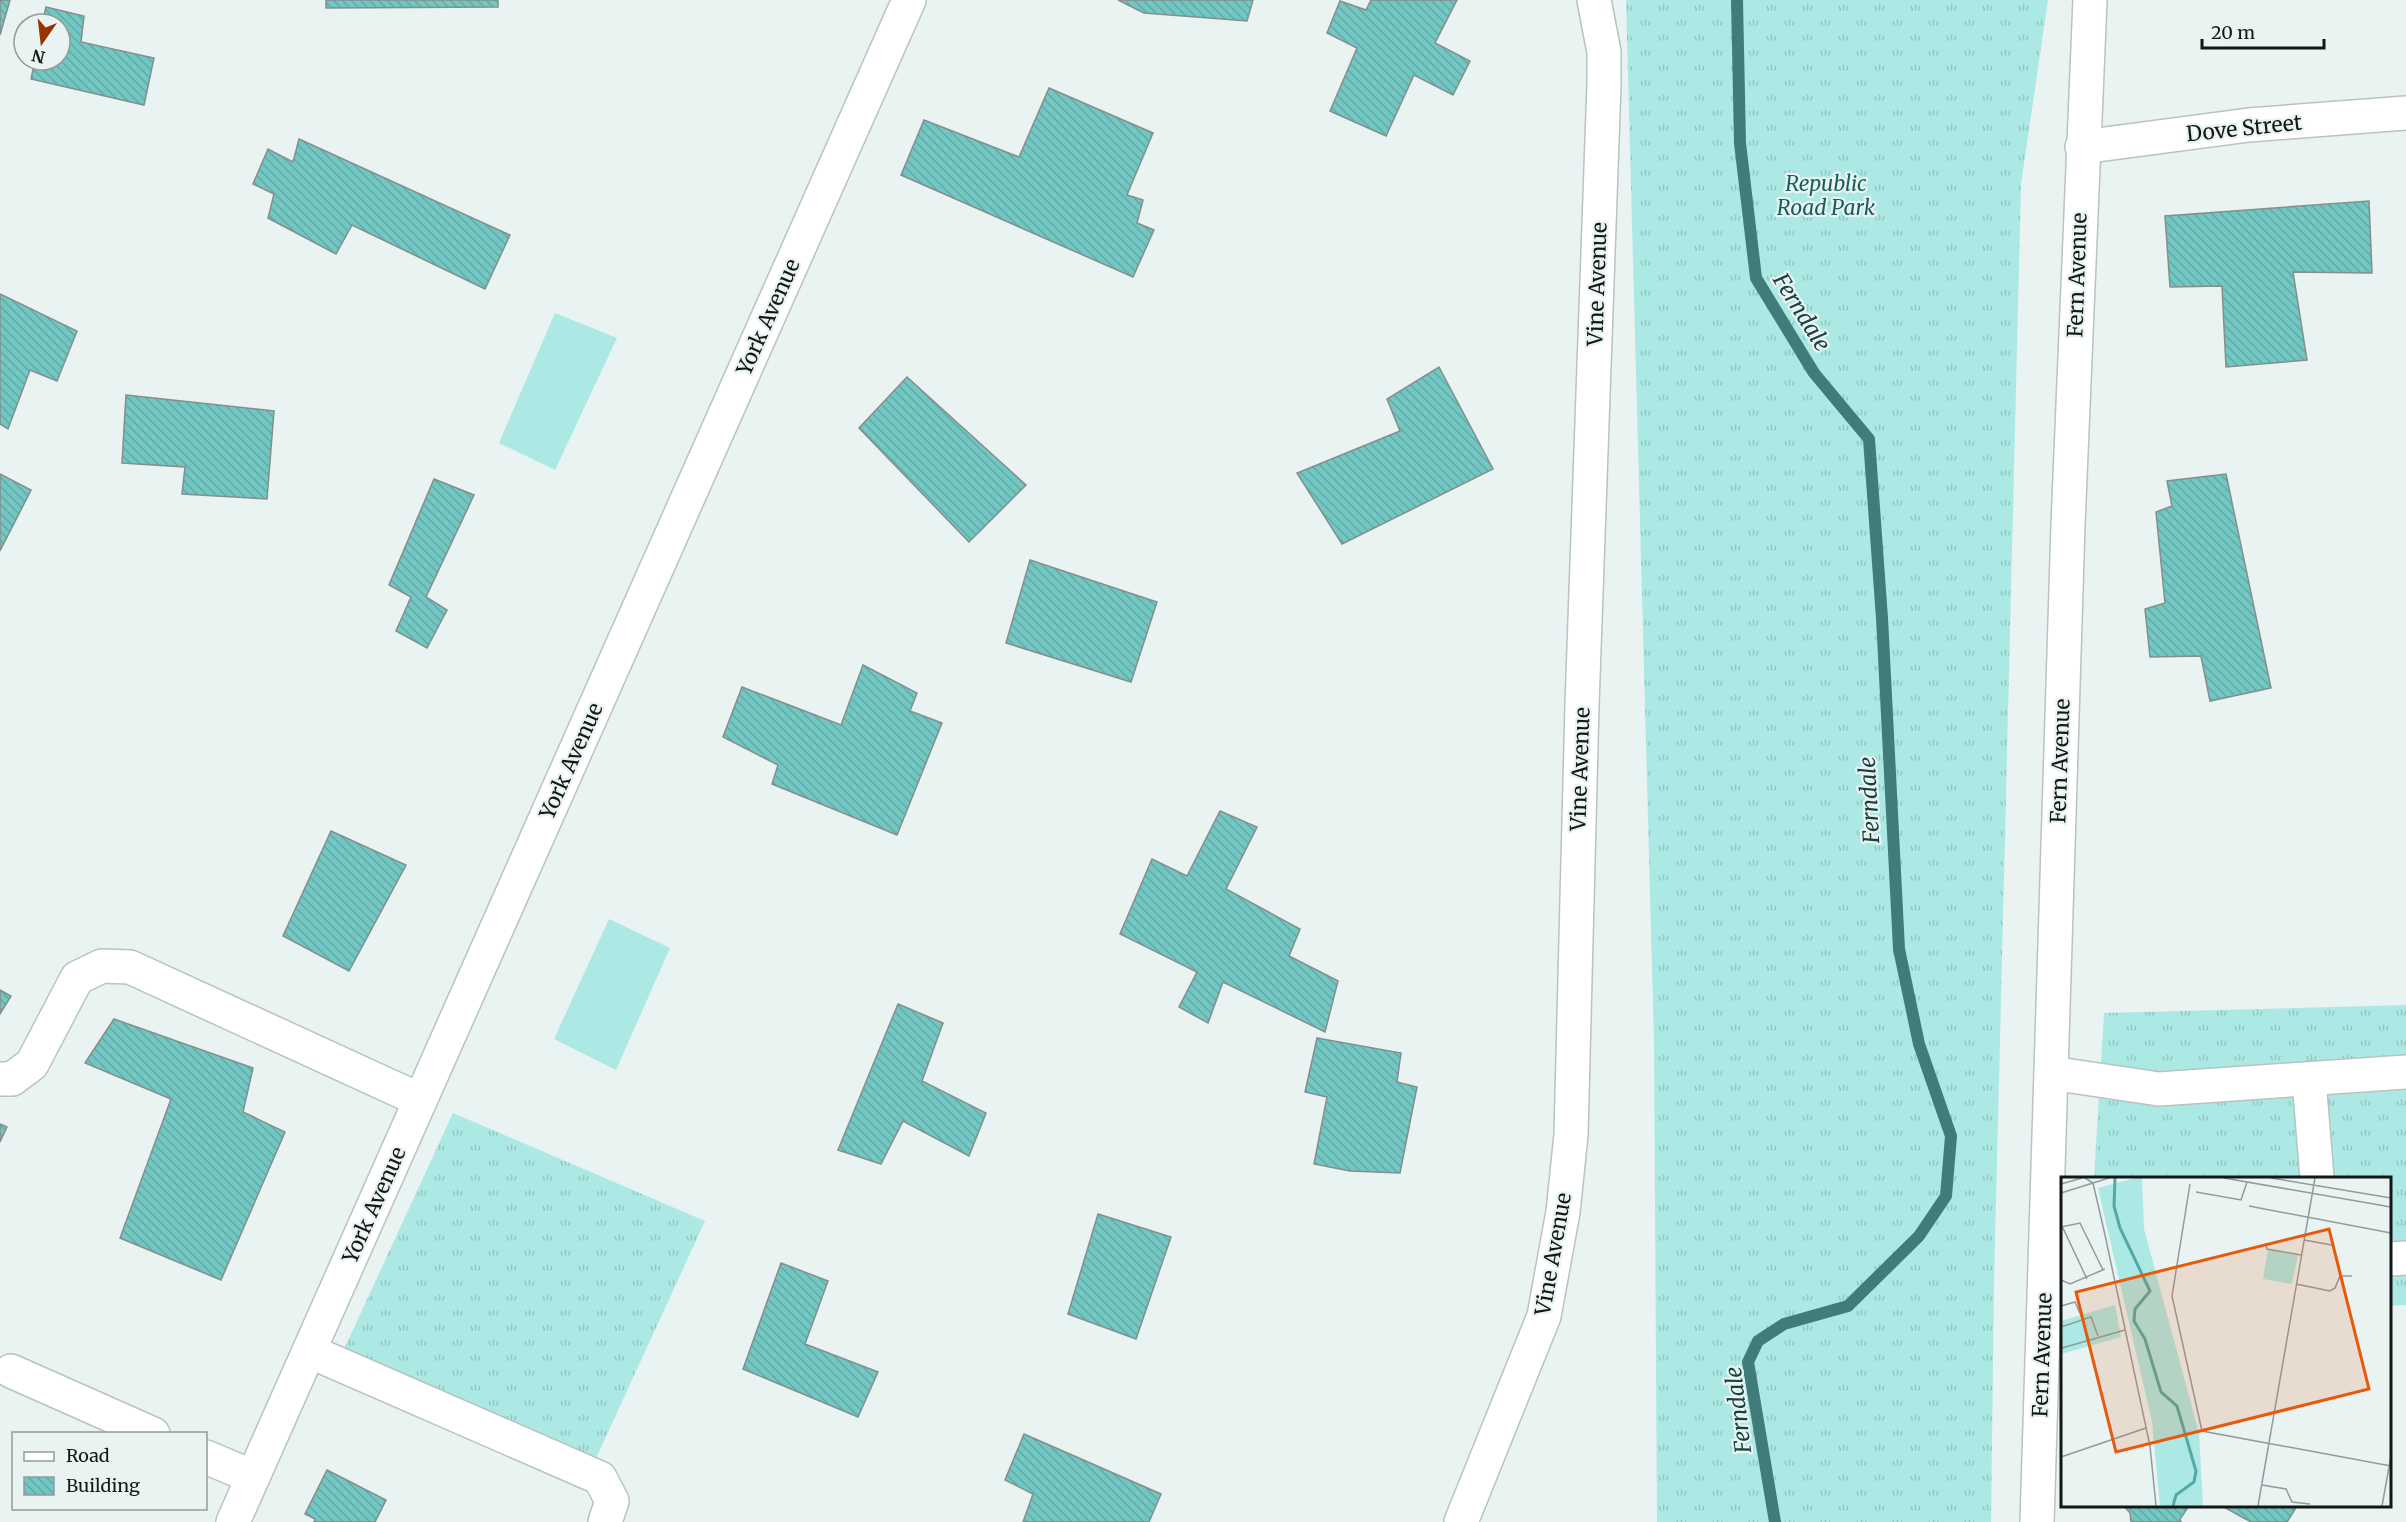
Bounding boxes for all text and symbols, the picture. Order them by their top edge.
north arrow [12,12,72,72]
scale bar [2202,12,2324,50]
text: 20 m [2211,21,2255,44]
text: N [29,45,47,68]
street label: Dove Street [2185,109,2303,147]
park label: Republic Road Park [1777,170,1876,221]
street label: Fern Avenue [2061,212,2093,338]
street label: Vine Avenue [1581,221,1613,348]
street label: York Avenue [730,254,806,380]
water label: Ferndale [1767,267,1837,356]
street label: York Avenue [533,698,609,824]
street label: Fern Avenue [2044,698,2076,824]
street label: Vine Avenue [1564,706,1596,833]
water label: Ferndale [1853,756,1885,845]
street label: York Avenue [336,1142,412,1268]
inset map [2061,1177,2391,1507]
street label: Vine Avenue [1529,1190,1577,1318]
street label: Fern Avenue [2026,1292,2058,1418]
water label: Ferndale [1719,1365,1757,1456]
legend [12,1432,207,1510]
text: Road [66,1444,110,1467]
text: Building [66,1474,140,1497]

